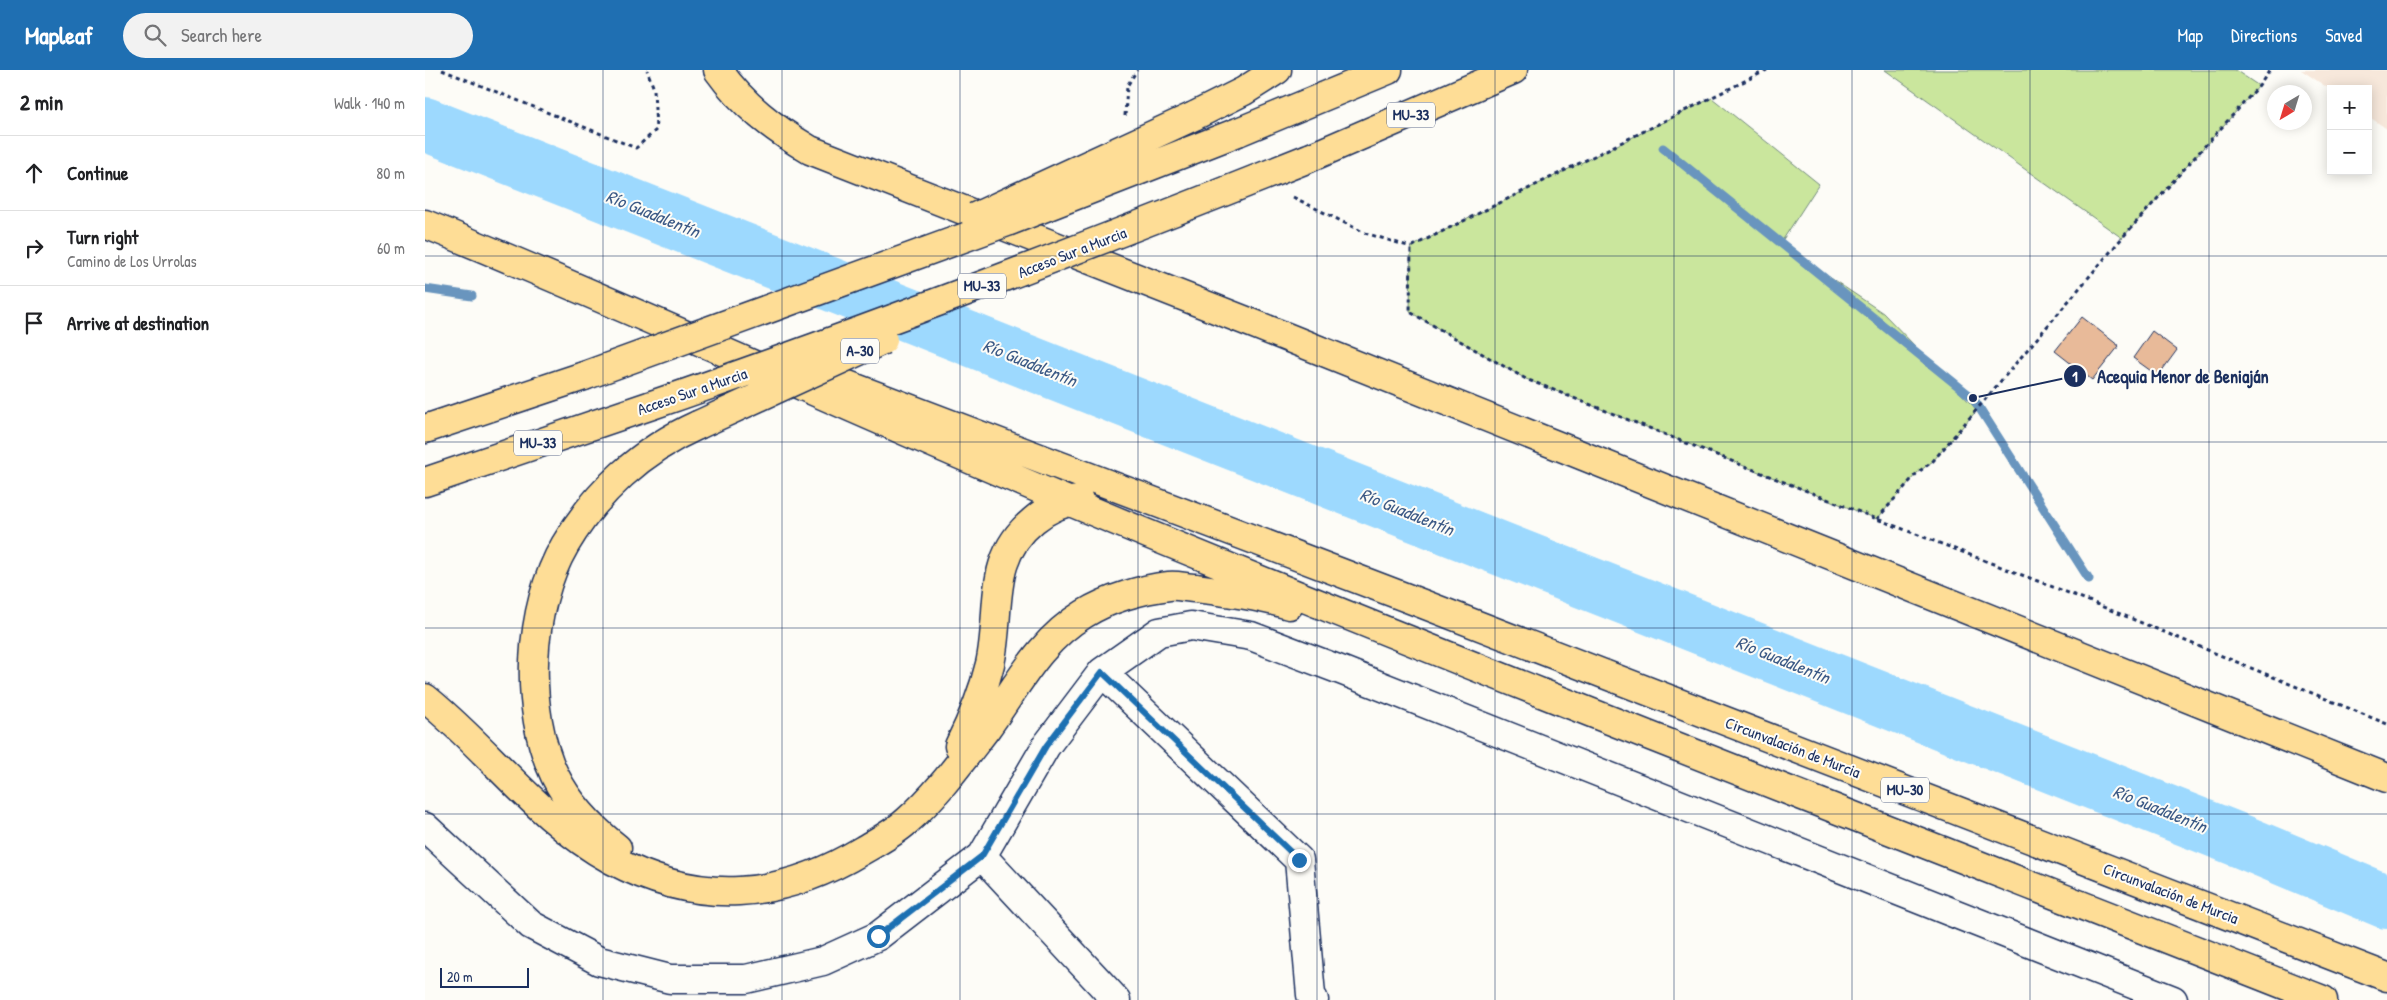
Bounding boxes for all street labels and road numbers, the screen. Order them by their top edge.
road number: MU-33 [1387,102,1435,128]
street label: Acceso Sur a Murcia [1015,221,1129,283]
road number: MU-33 [958,274,1006,298]
road number: A-30 [841,338,879,364]
street label: Acceso Sur a Murcia [634,362,750,420]
road number: MU-33 [514,430,562,456]
street label: Circunvalación de Murcia [1722,711,1864,783]
road number: MU-30 [1881,778,1929,802]
street label: Circunvalación de Murcia [2100,857,2242,929]

